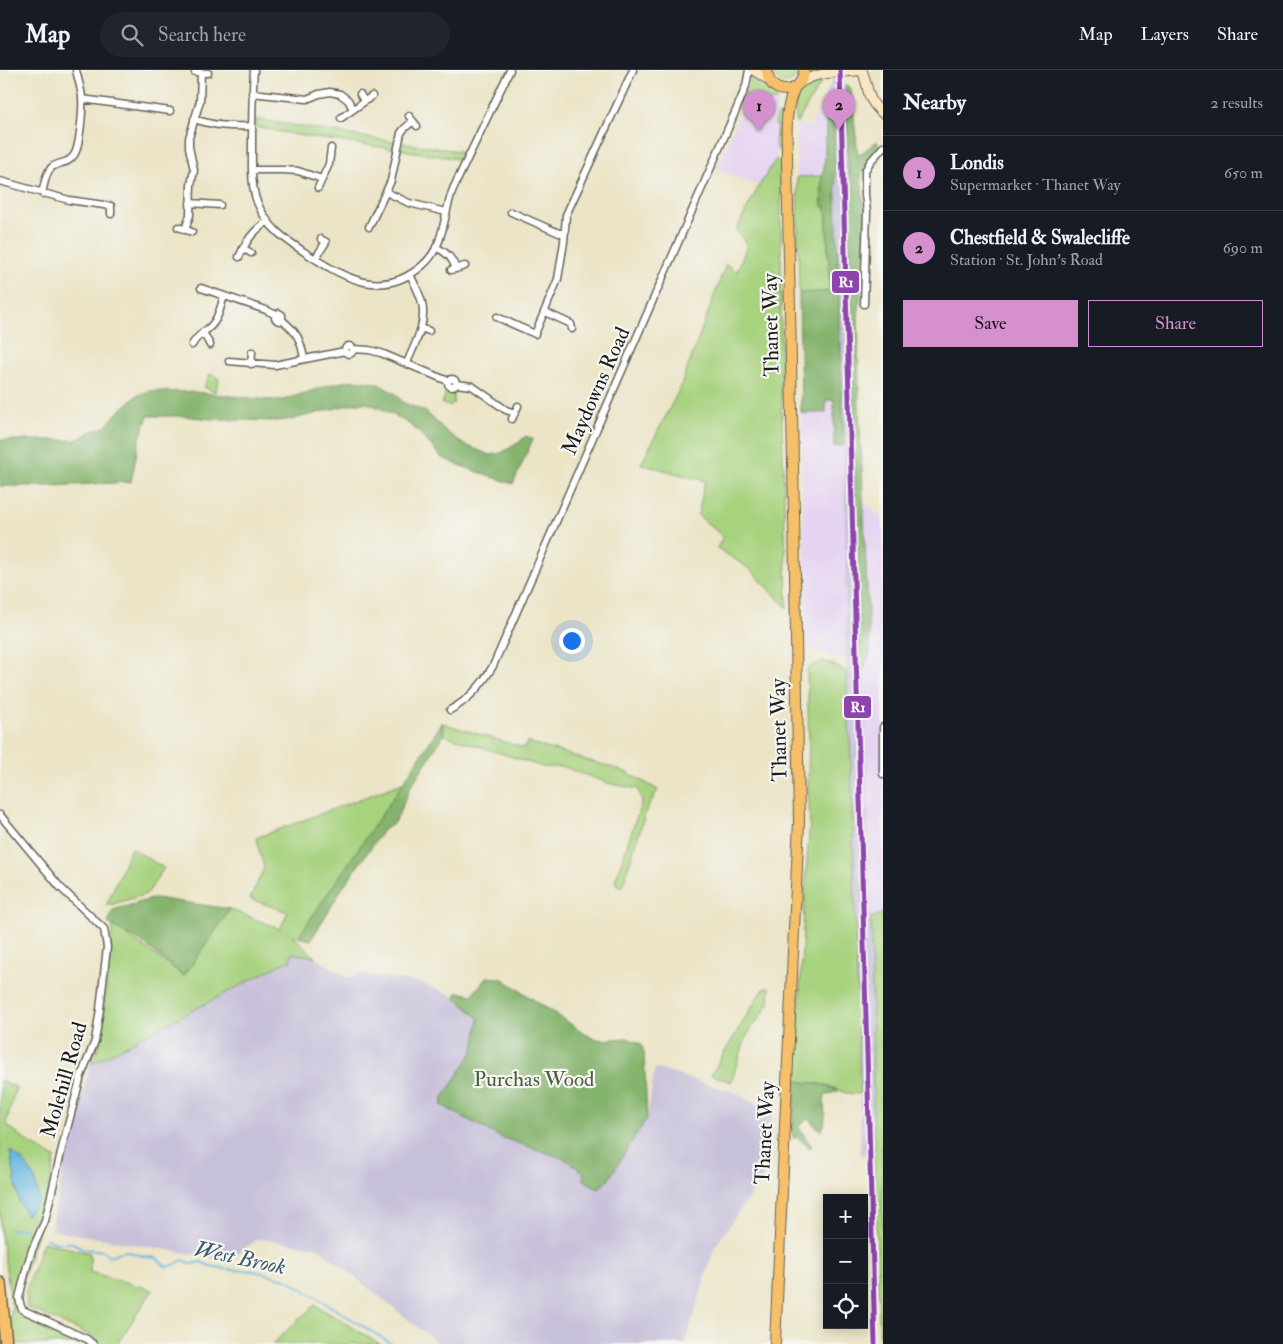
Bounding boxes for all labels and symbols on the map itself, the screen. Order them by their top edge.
pin: 2 [823,89,855,130]
pin: 1 [743,90,775,131]
line badge: R1 [831,270,860,294]
street label: Thanet Way [757,272,785,377]
text: R1 [838,274,854,291]
street label: Maydowns Road [556,322,637,459]
your location [559,628,585,654]
street label: Thanet Way [765,677,793,782]
line badge: R1 [843,695,872,719]
text: R1 [850,699,866,716]
street label: Molehill Road [35,1018,94,1141]
park label: Purchas Wood [474,1066,595,1093]
street label: Thanet Way [749,1080,781,1185]
water label: West Brook [192,1235,288,1281]

